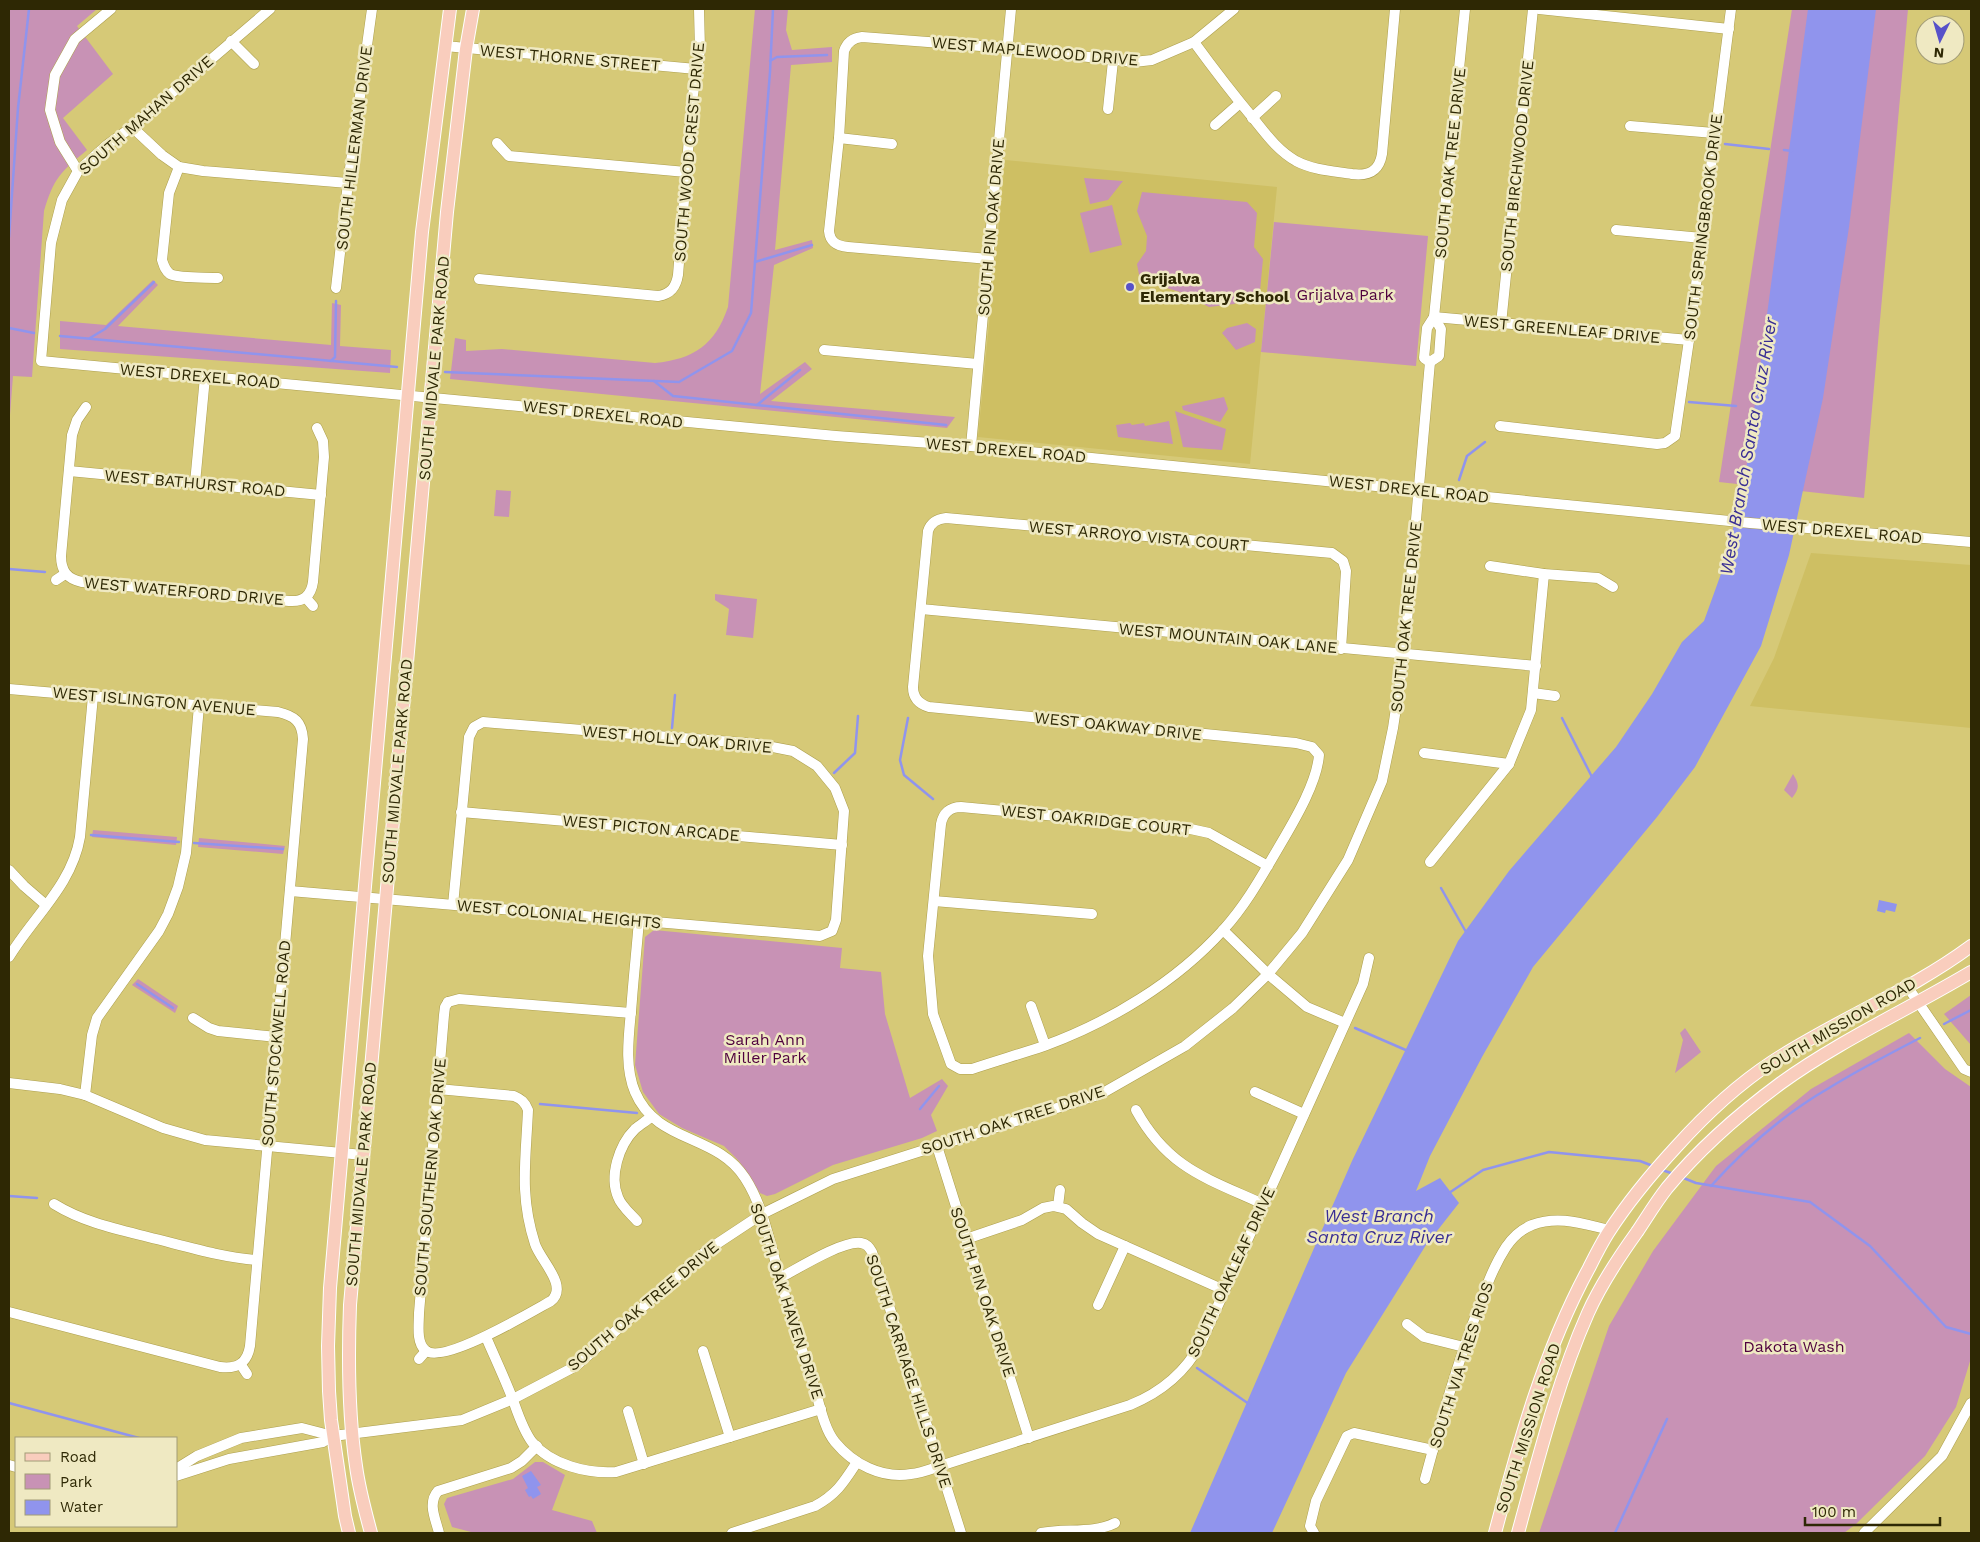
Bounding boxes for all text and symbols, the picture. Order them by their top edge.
north arrow [1915,15,1965,65]
street label: WEST MAPLEWOOD DRIVE [931,32,1139,70]
street label: WEST THORNE STREET [479,41,661,75]
street label: SOUTH WOOD CREST DRIVE [670,42,708,262]
street label: SOUTH HILLERMAN DRIVE [332,45,376,251]
text: N [1933,45,1945,61]
street label: SOUTH MAHAN DRIVE [75,52,217,178]
street label: SOUTH BIRCHWOOD DRIVE [1496,59,1538,273]
street label: SOUTH OAK TREE DRIVE [1431,67,1469,259]
street label: SOUTH SPRINGBROOK DRIVE [1680,113,1726,341]
street label: SOUTH PIN OAK DRIVE [974,138,1008,316]
street label: SOUTH MIDVALE PARK ROAD [415,255,453,481]
place label: Grijalva Elementary School [1140,269,1290,306]
marker: Grijalva Elementary School [1124,281,1136,293]
park label: Grijalva Park [1297,285,1393,304]
street label: WEST GREENLEAF DRIVE [1463,311,1661,347]
water label: West Branch Santa Cruz River [1715,315,1781,576]
street label: WEST DREXEL ROAD [119,360,281,392]
street label: WEST DREXEL ROAD [522,396,684,432]
street label: WEST DREXEL ROAD [925,434,1087,466]
street label: WEST BATHURST ROAD [104,466,286,500]
street label: WEST DREXEL ROAD [1328,471,1490,507]
street label: WEST DREXEL ROAD [1761,515,1923,547]
street label: WEST ARROYO VISTA COURT [1028,517,1250,555]
street label: SOUTH OAK TREE DRIVE [1387,521,1425,713]
street label: WEST WATERFORD DRIVE [83,573,285,609]
street label: WEST MOUNTAIN OAK LANE [1118,619,1338,657]
street label: SOUTH MIDVALE PARK ROAD [378,658,416,884]
street label: WEST ISLINGTON AVENUE [52,683,256,719]
street label: WEST OAKWAY DRIVE [1033,708,1203,744]
street label: WEST HOLLY OAK DRIVE [581,721,773,757]
street label: WEST OAKRIDGE COURT [1000,801,1192,839]
street label: WEST PICTON ARCADE [562,811,740,845]
street label: WEST COLONIAL HEIGHTS [456,896,662,932]
street label: SOUTH STOCKWELL ROAD [258,939,294,1147]
street label: SOUTH MISSION ROAD [1756,973,1920,1079]
park label: Sarah Ann Miller Park [724,1030,806,1067]
street label: SOUTH SOUTHERN OAK DRIVE [410,1057,450,1297]
street label: SOUTH MIDVALE PARK ROAD [342,1061,380,1287]
street label: SOUTH OAK TREE DRIVE [919,1081,1107,1159]
street label: SOUTH OAKLEAF DRIVE [1183,1184,1279,1360]
street label: SOUTH OAK HAVEN DRIVE [746,1201,828,1401]
street label: SOUTH PIN OAK DRIVE [947,1205,1019,1379]
water label: West Branch Santa Cruz River [1306,1205,1453,1247]
street label: SOUTH OAK TREE DRIVE [564,1237,722,1375]
street label: SOUTH CARRIAGE HILLS DRIVE [862,1252,956,1490]
street label: SOUTH VIA TRES RIOS [1425,1279,1497,1451]
park label: Dakota Wash [1743,1337,1845,1356]
street label: SOUTH MISSION ROAD [1492,1341,1564,1515]
legend [15,1437,178,1527]
text: Road [60,1448,97,1466]
text: Park [60,1473,93,1491]
scale bar [1805,1494,1940,1526]
text: Water [60,1498,103,1516]
text: 100 m [1812,1503,1856,1521]

